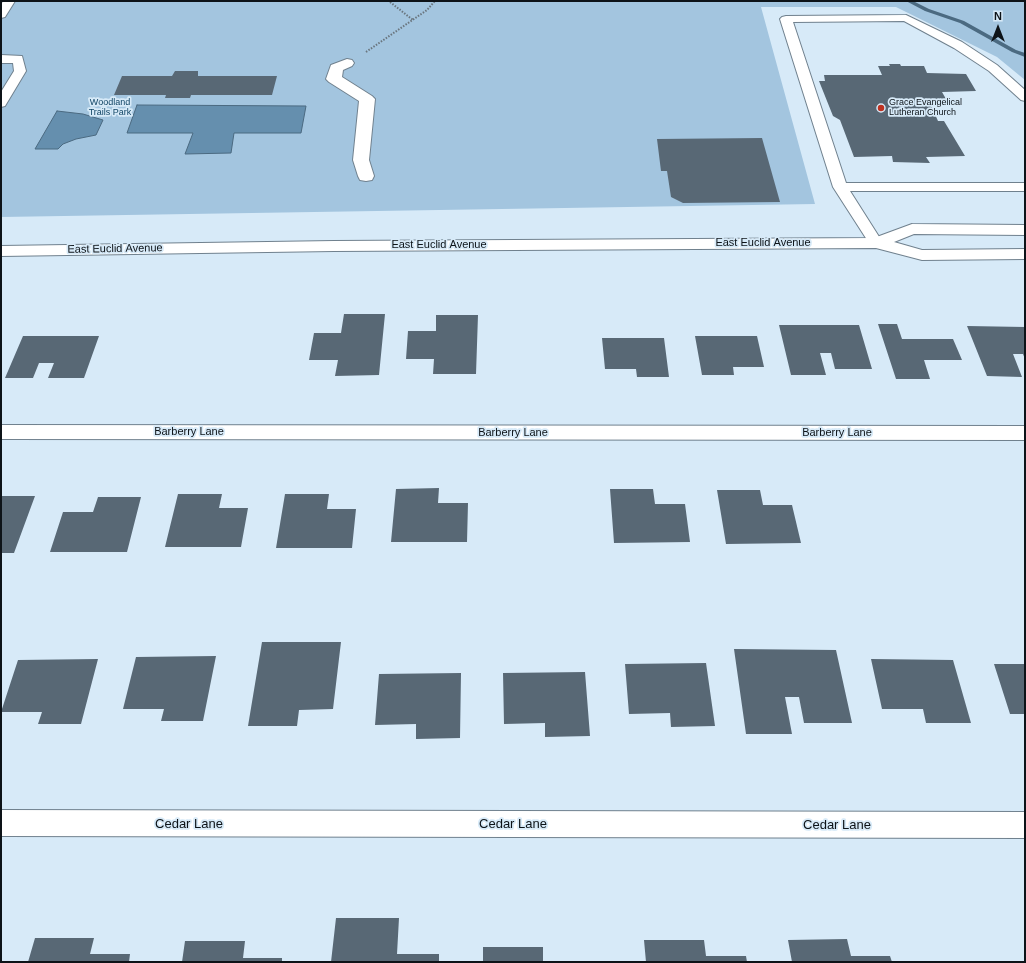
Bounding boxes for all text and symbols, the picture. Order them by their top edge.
north arrow [978,8,1018,48]
text: N [994,10,1002,22]
park label: Woodland Trails Park [89,98,131,119]
place label: Grace Evangelical Lutheran Church [889,98,962,119]
marker: Grace Evangelical Lutheran Church [876,103,886,113]
street label: East Euclid Avenue [715,236,811,250]
street label: East Euclid Avenue [391,238,487,252]
street label: East Euclid Avenue [67,242,163,256]
street label: Barberry Lane [154,425,224,439]
street label: Barberry Lane [478,426,548,440]
street label: Barberry Lane [802,426,872,440]
street label: Cedar Lane [155,816,223,832]
street label: Cedar Lane [479,816,547,832]
street label: Cedar Lane [803,817,871,833]

